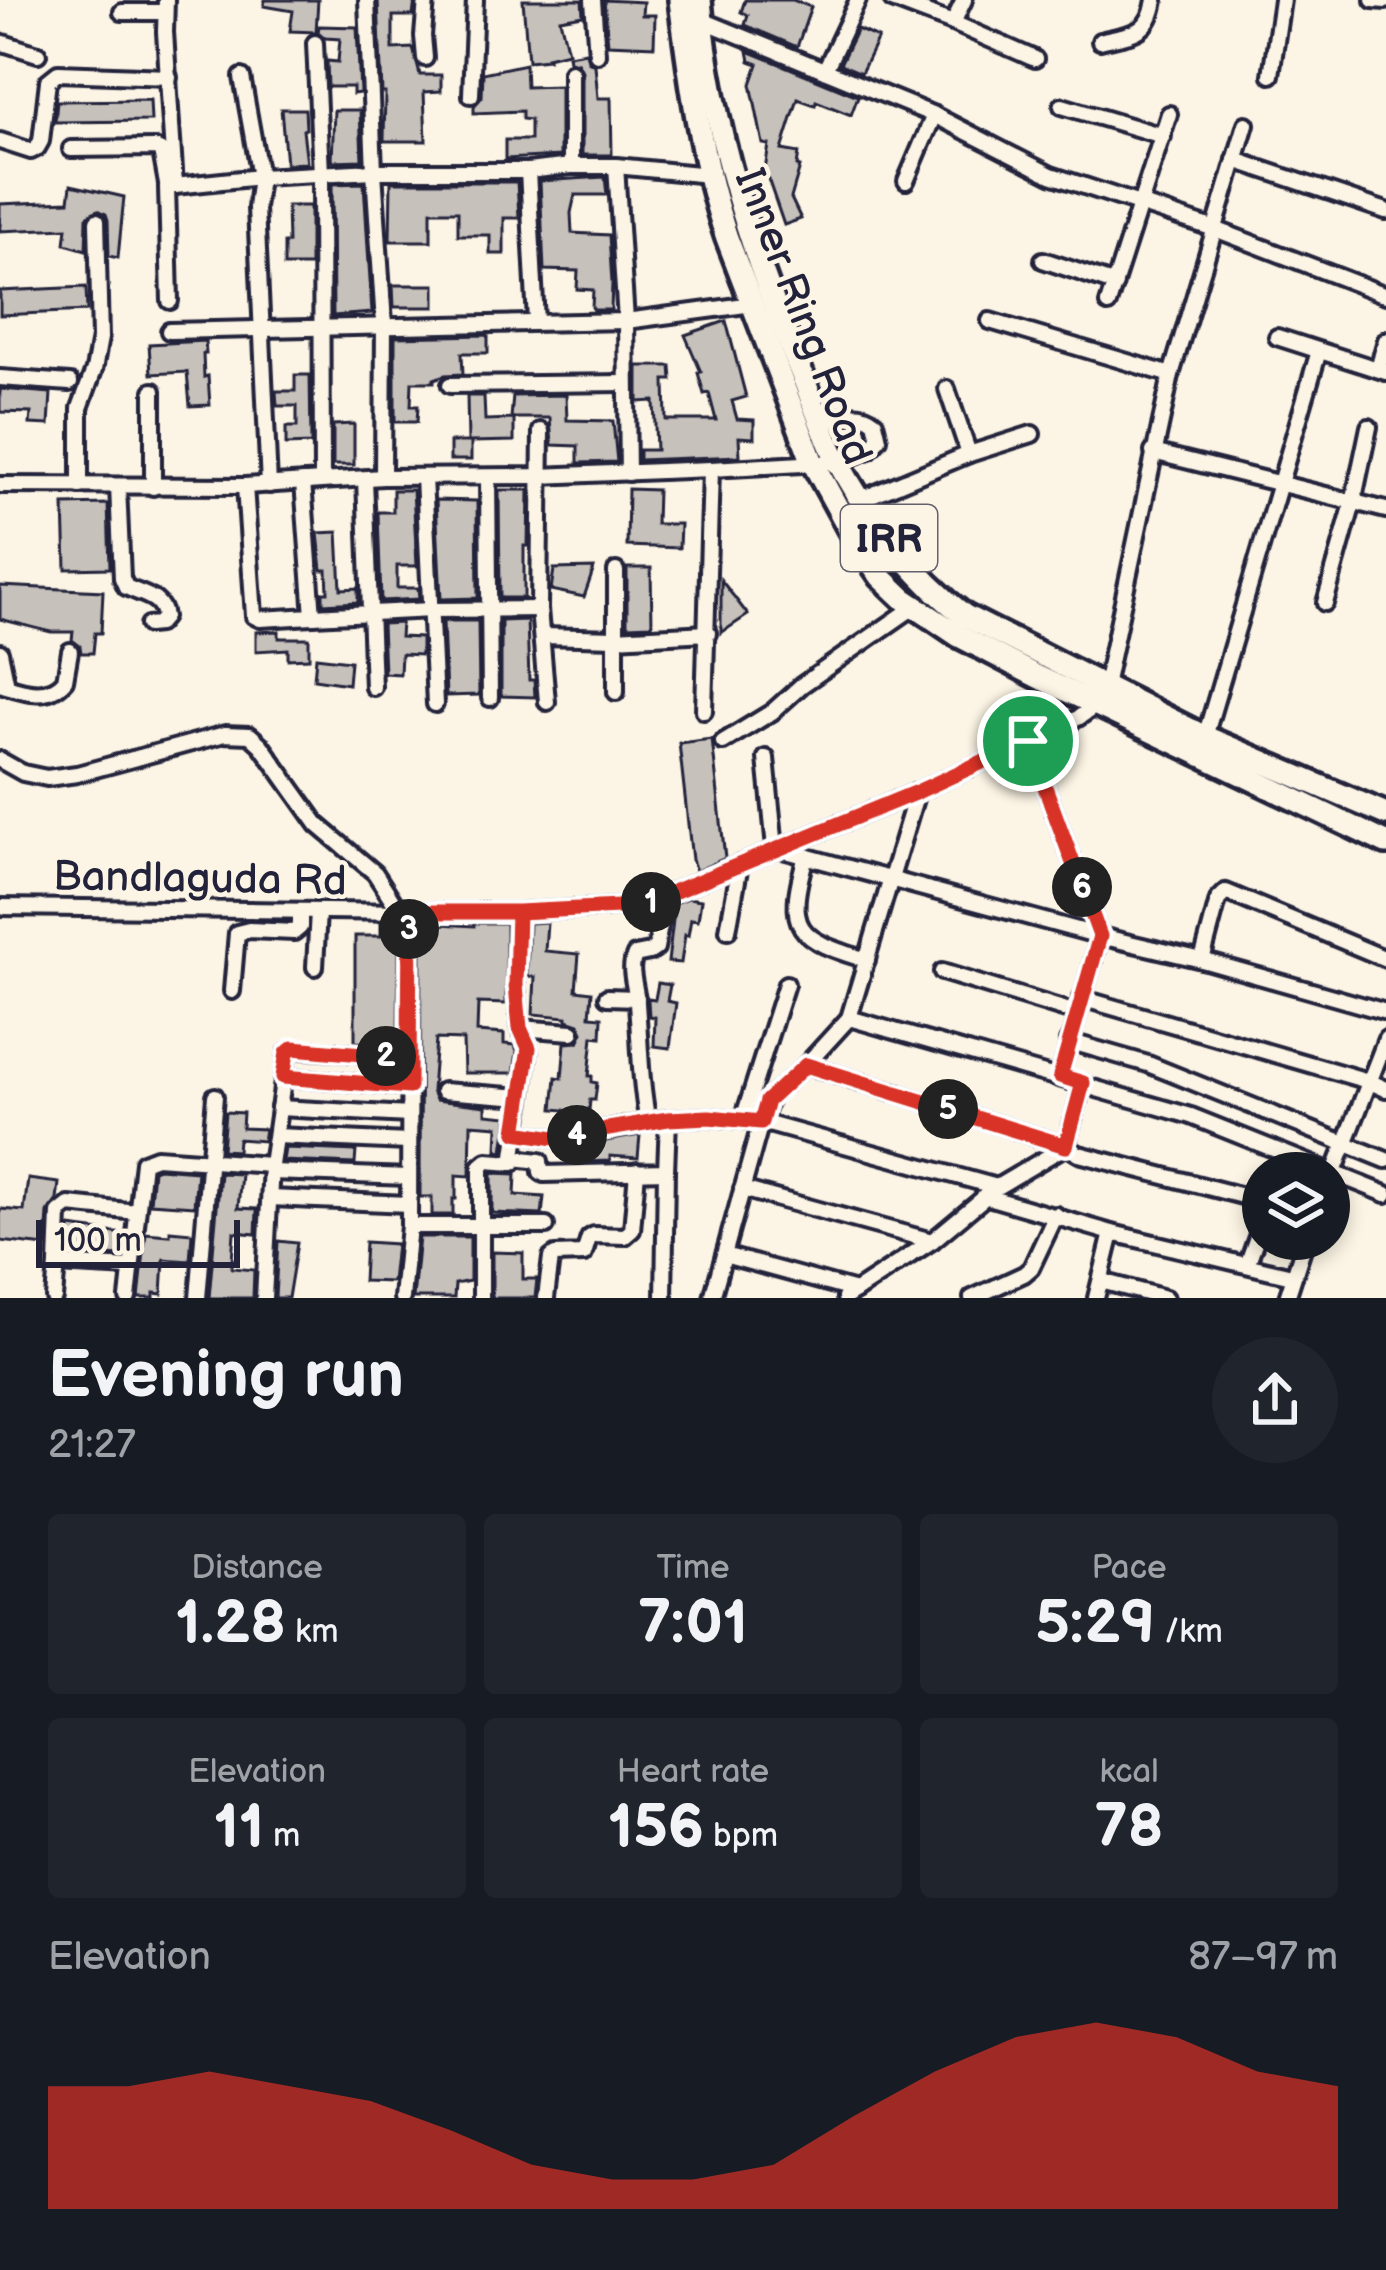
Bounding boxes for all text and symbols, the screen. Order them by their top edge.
street label: Inner Ring Road [723,162,882,472]
road number: IRR [841,505,937,571]
pin [977,690,1079,792]
icon: arrive [995,708,1061,774]
street label: Bandlaguda Rd [53,851,347,908]
pin: 6 [1052,857,1112,917]
text: 6 [1072,867,1092,907]
pin: 1 [621,872,681,932]
text: 1 [644,882,658,922]
pin: 3 [379,899,439,959]
text: 3 [399,909,419,949]
pin: 2 [356,1026,416,1086]
text: 2 [376,1036,396,1076]
pin: 5 [918,1079,978,1139]
text: 5 [938,1089,958,1129]
pin: 4 [547,1105,607,1165]
text: 4 [567,1115,587,1155]
map controls [1242,1152,1350,1260]
button: layers [1242,1152,1350,1260]
scale bar [36,1214,240,1267]
text: 100 m [54,1221,142,1261]
text: Evening run [48,1337,404,1416]
button: share [1212,1337,1338,1463]
text: 21:27 [48,1422,136,1469]
text: Distance [191,1548,323,1588]
text: Time [656,1548,730,1588]
text: Pace [1091,1548,1167,1588]
text: 1.28 [176,1588,286,1660]
text: 7:01 [638,1588,748,1660]
text: 5:29 [1035,1588,1155,1660]
text: km [286,1612,338,1652]
text: /km [1155,1612,1223,1652]
text: Elevation [188,1752,326,1792]
text: Heart rate [617,1752,769,1792]
text: kcal [1099,1752,1159,1792]
text: 11 [214,1792,264,1864]
text: 156 [608,1792,704,1864]
text: 78 [1094,1792,1164,1864]
text: m [264,1816,300,1856]
text: bpm [704,1816,778,1856]
text: Elevation [48,1934,211,1981]
text: 87–97 m [1188,1934,1338,1981]

